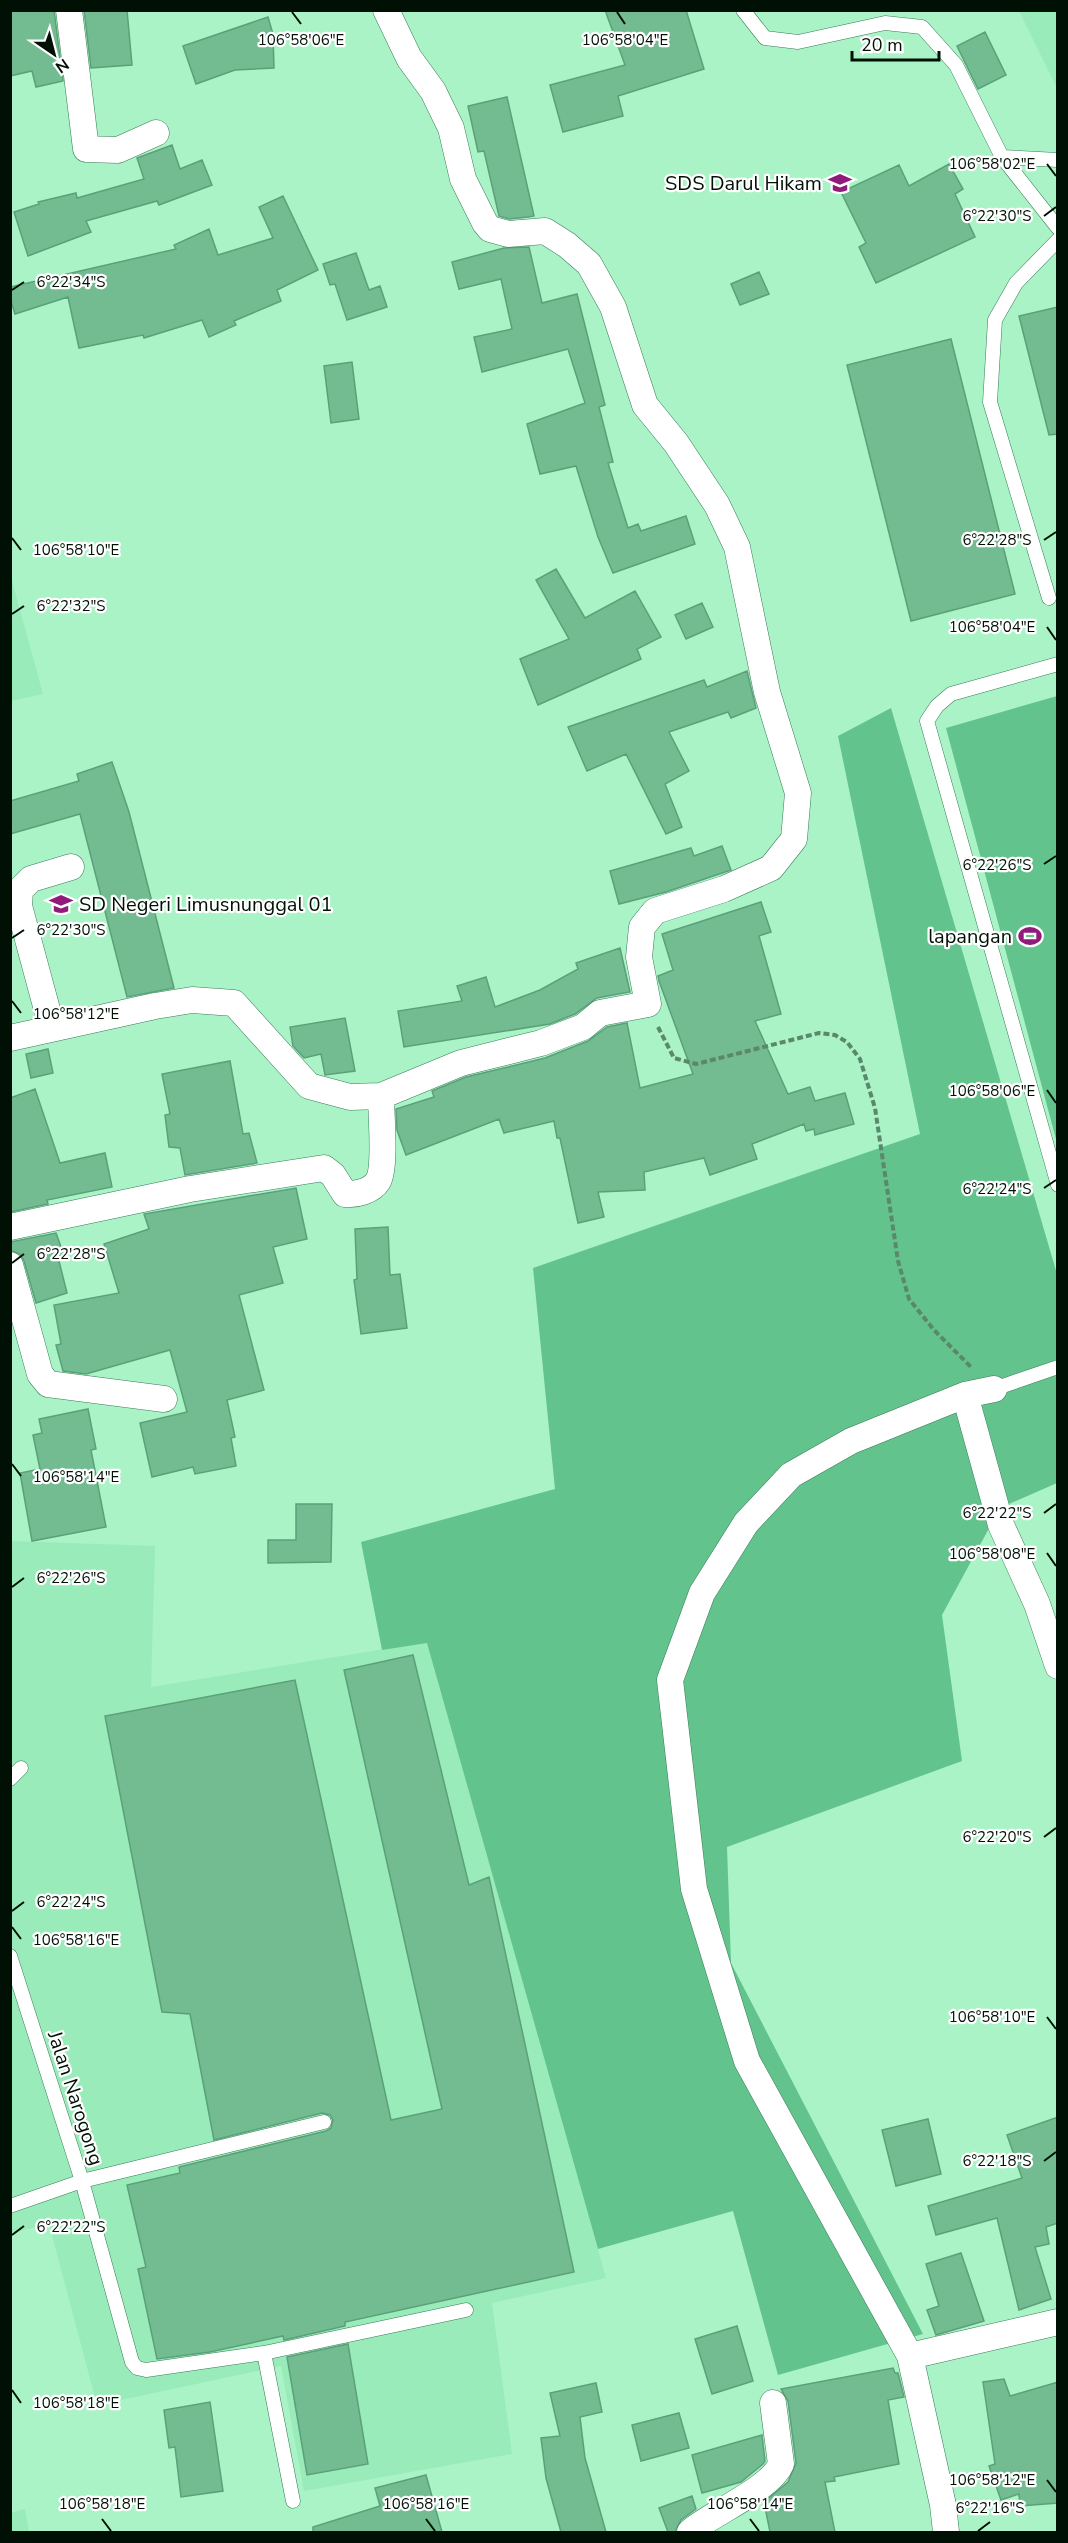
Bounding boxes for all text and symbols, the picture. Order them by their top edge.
north arrow [24,24,84,84]
scale bar [852,24,939,62]
text: 106°58'06"E [258,30,344,50]
text: 106°58'04"E [582,30,668,50]
text: 20 m [861,33,903,57]
text: N [51,53,73,78]
text: 106°58'02"E [949,154,1035,174]
place label: SDS Darul Hikam [665,170,822,197]
school or university icon: SDS Darul Hikam [827,170,853,196]
text: 6°22'30"S [963,206,1031,226]
text: 6°22'34"S [37,272,105,292]
text: 6°22'28"S [963,530,1031,550]
text: 106°58'10"E [33,540,119,560]
text: 6°22'32"S [37,596,105,616]
text: 106°58'04"E [949,617,1035,637]
text: 6°22'26"S [963,855,1031,875]
school or university icon: SD Negeri Limusnunggal 01 [48,891,74,917]
place label: SD Negeri Limusnunggal 01 [79,891,333,918]
text: 6°22'30"S [37,920,105,940]
place label: lapangan [928,923,1012,950]
sports icon: lapangan [1017,923,1043,949]
text: 106°58'12"E [33,1004,119,1024]
text: 106°58'06"E [949,1081,1035,1101]
text: 6°22'24"S [963,1179,1031,1199]
text: 6°22'28"S [37,1244,105,1264]
text: 106°58'14"E [33,1467,119,1487]
text: 6°22'22"S [963,1503,1031,1523]
text: 106°58'08"E [949,1544,1035,1564]
text: 6°22'26"S [37,1568,105,1588]
text: 6°22'20"S [963,1827,1031,1847]
text: 6°22'24"S [37,1892,105,1912]
text: 106°58'16"E [33,1930,119,1950]
text: 106°58'10"E [949,2007,1035,2027]
street label: Jalan Narogong [41,2027,110,2169]
text: 6°22'18"S [963,2151,1031,2171]
text: 6°22'22"S [37,2217,105,2237]
text: 106°58'18"E [33,2393,119,2413]
text: 106°58'12"E [949,2470,1035,2490]
text: 106°58'18"E [59,2494,145,2514]
text: 106°58'16"E [383,2494,469,2514]
text: 106°58'14"E [707,2494,793,2514]
text: 6°22'16"S [956,2498,1024,2518]

